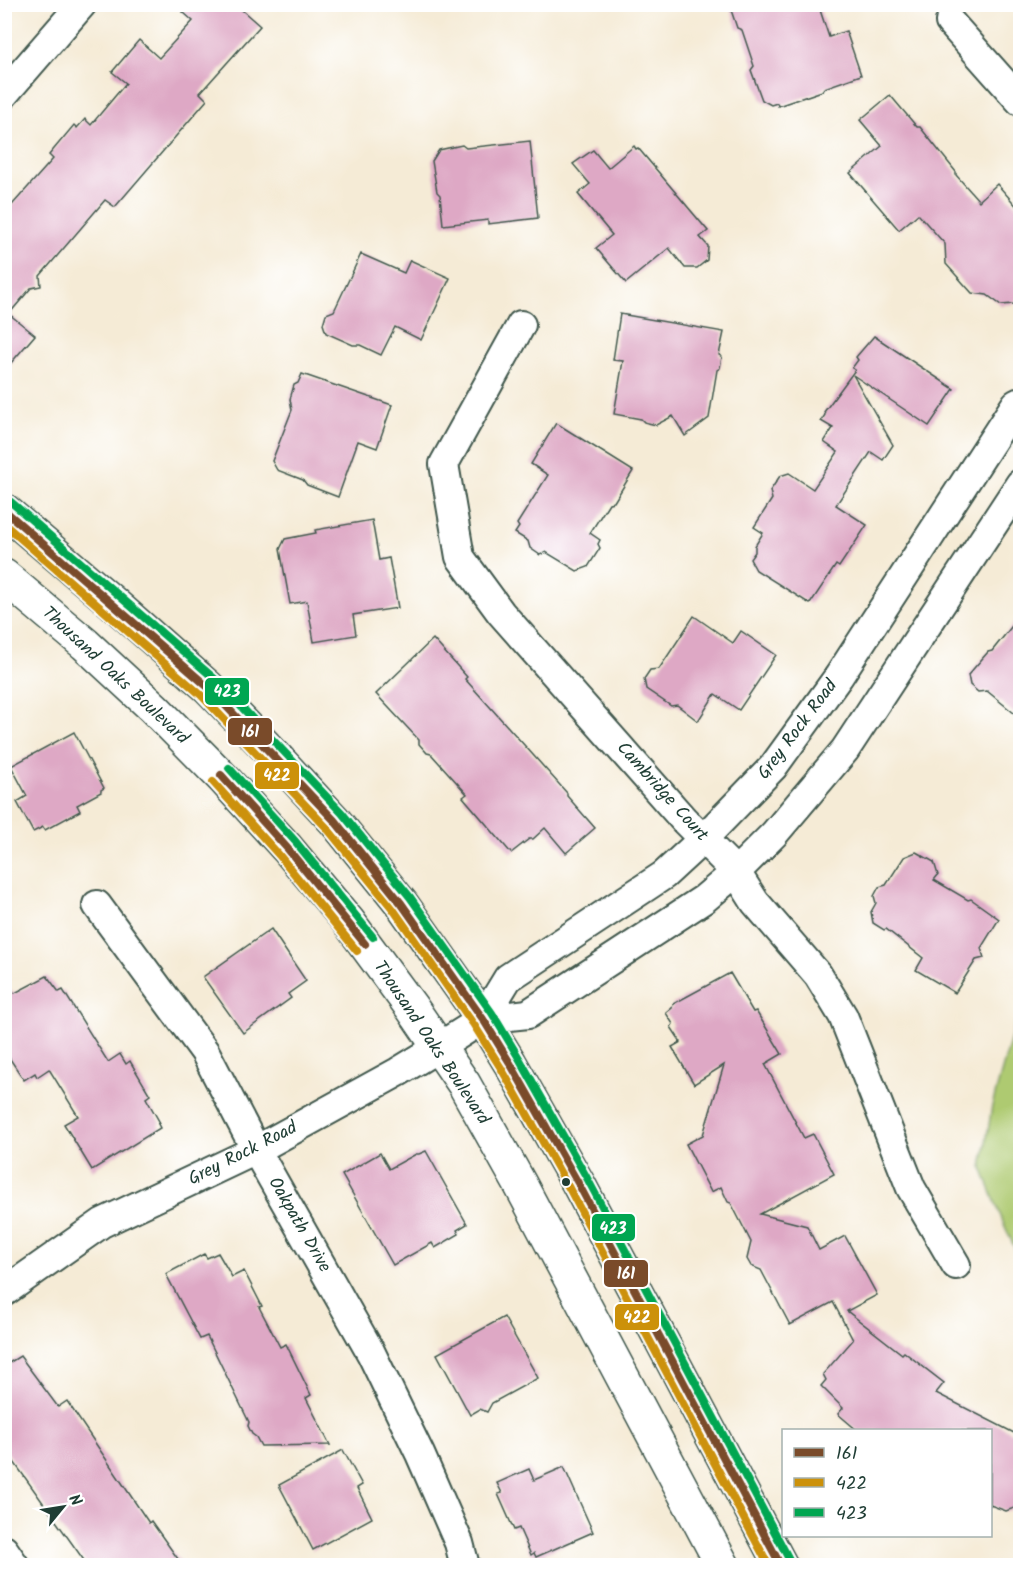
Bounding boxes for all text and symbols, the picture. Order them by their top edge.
street label: Thousand Oaks Boulevard [35,600,196,753]
street label: Grey Rock Road [751,673,846,786]
line badge: 423 [204,677,250,706]
text: 423 [214,680,241,705]
line badge: 161 [227,717,273,746]
text: 161 [241,720,259,745]
street label: Cambridge Court [609,735,716,850]
line badge: 422 [254,761,300,790]
text: 422 [263,764,291,789]
street label: Thousand Oaks Boulevard [365,955,497,1132]
street label: Grey Rock Road [183,1114,304,1194]
street label: Oakpath Drive [260,1172,338,1278]
unlabelled marker [560,1176,572,1188]
line badge: 423 [591,1213,636,1242]
text: 423 [600,1217,627,1242]
line badge: 161 [603,1259,649,1288]
text: 161 [617,1262,635,1287]
line badge: 422 [614,1303,660,1331]
text: 422 [623,1306,651,1331]
legend [782,1429,992,1537]
text: 161 [836,1440,857,1469]
text: 422 [836,1470,867,1499]
north arrow [33,1477,93,1537]
text: N [61,1490,88,1511]
text: 423 [836,1500,867,1529]

